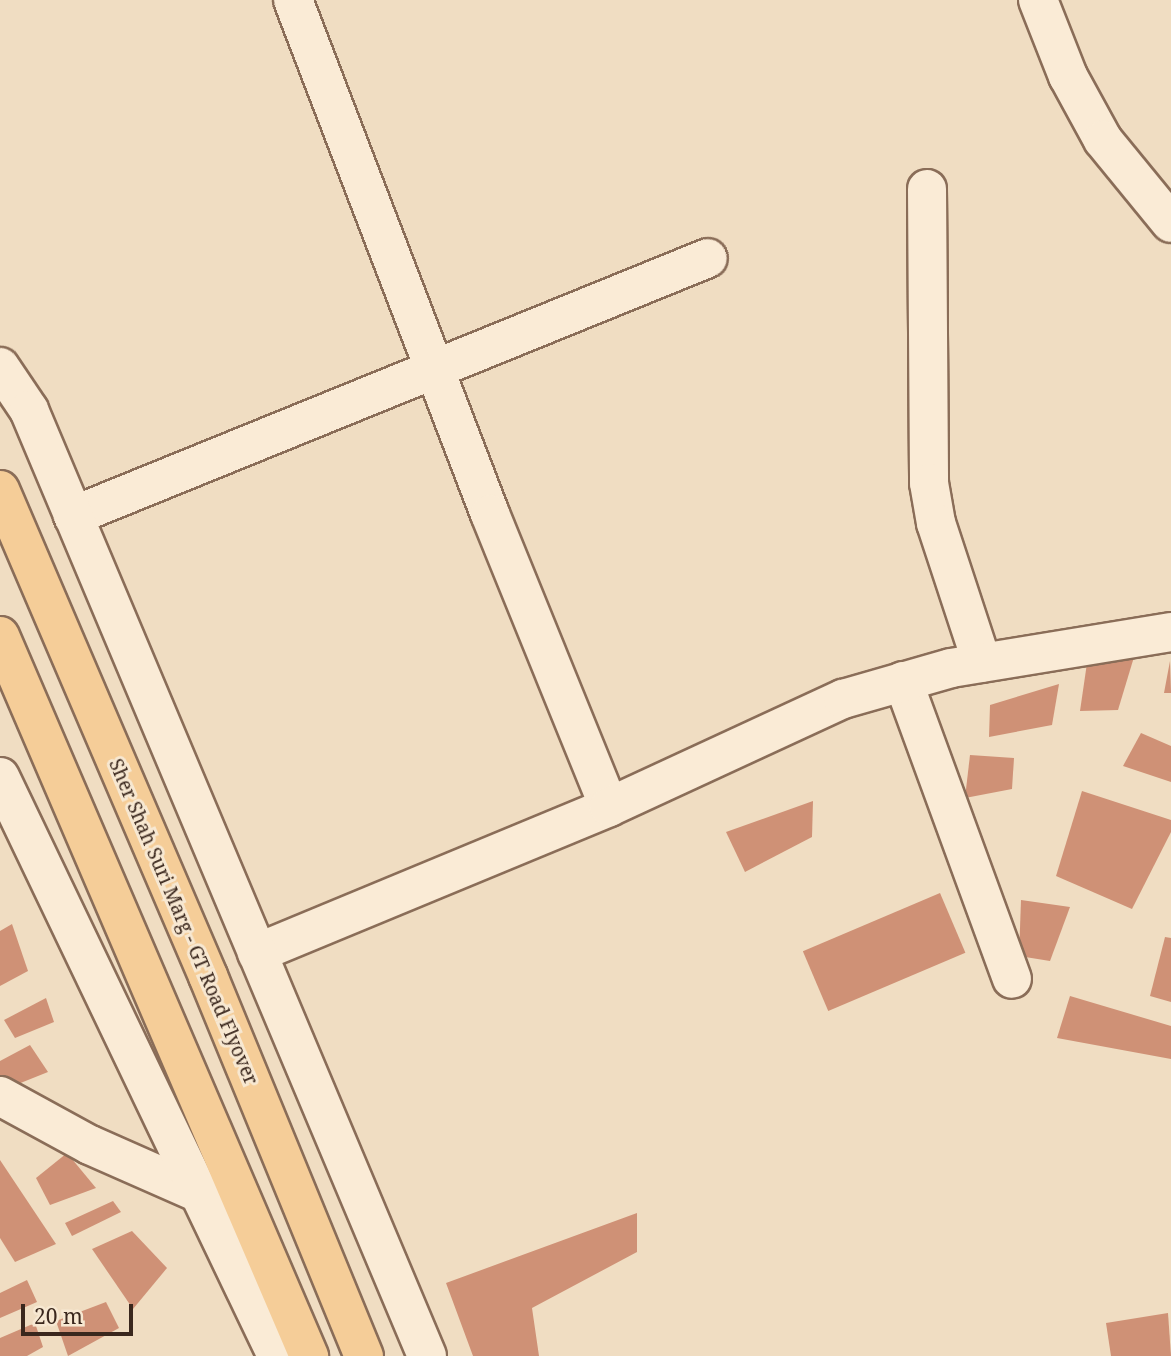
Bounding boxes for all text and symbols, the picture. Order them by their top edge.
street label: Sher Shah Suri Marg - GT Road Flyover [104,756,262,1088]
scale bar [24,1290,136,1334]
text: 20 m [34,1302,83,1330]

